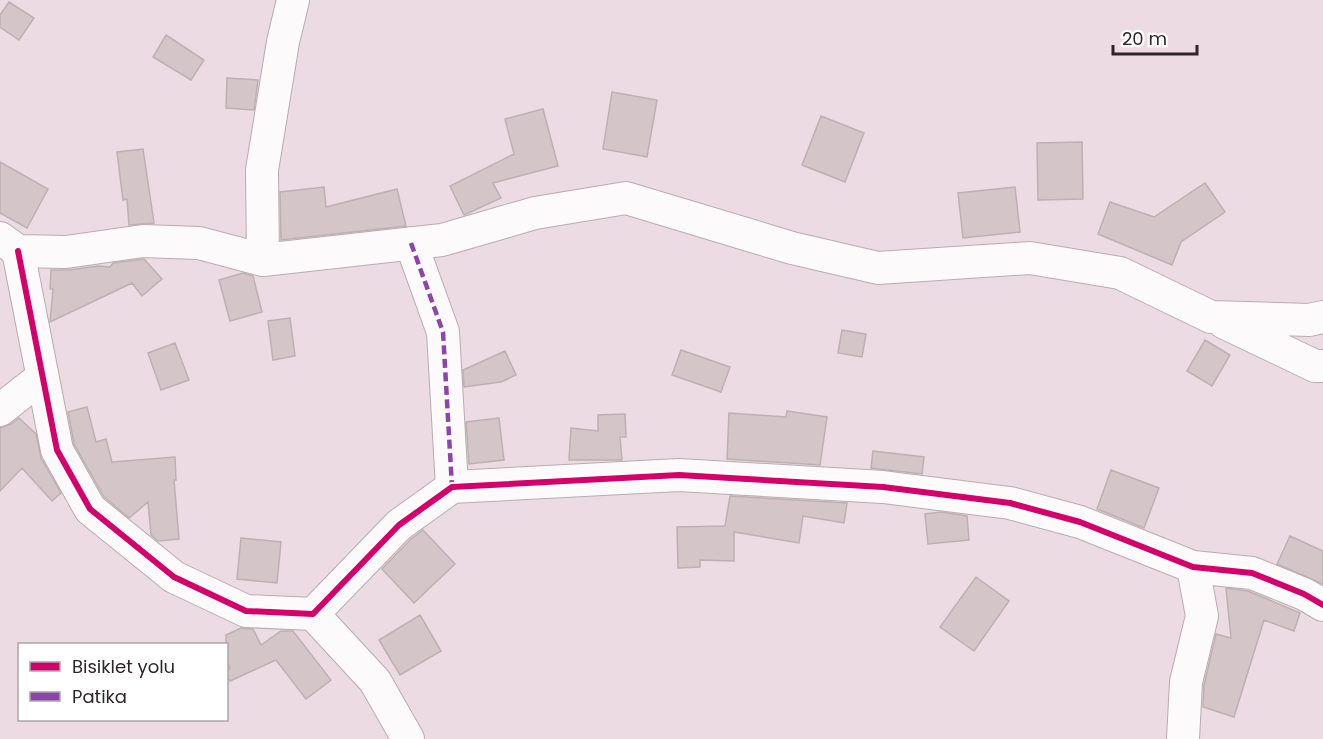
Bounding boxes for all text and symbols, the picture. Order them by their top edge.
scale bar [1113,18,1197,56]
text: 20 m [1122,26,1167,51]
legend [18,643,228,721]
text: Bisiklet yolu [72,654,175,679]
text: Patika [72,684,127,709]

